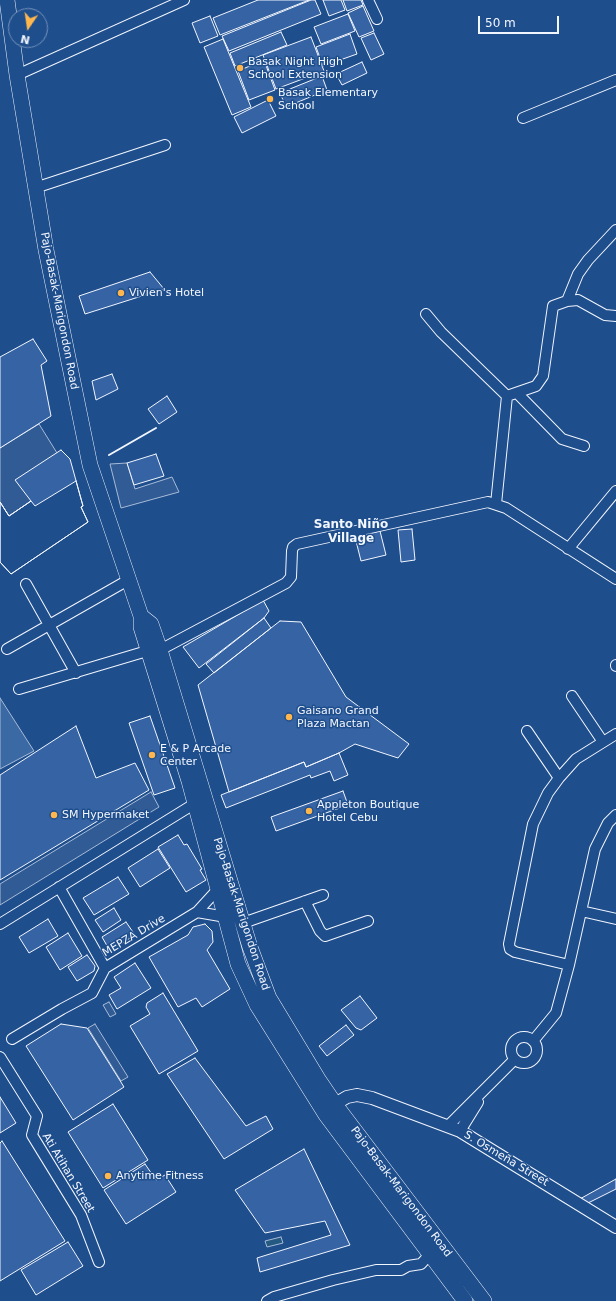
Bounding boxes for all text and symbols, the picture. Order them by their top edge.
north arrow [8,8,48,48]
scale bar [480,8,561,34]
text: 50 m [485,16,516,30]
text: N [19,32,31,47]
place label: Basak Night High School Extension [248,55,343,81]
marker: Basak Night High School Extension [235,63,245,73]
place label: Basak Elementary School [278,86,378,112]
marker: Basak Elementary School [265,94,275,104]
street label: Pajo-Basak-Marigondon Road [37,231,81,391]
place label: Vivien's Hotel [129,286,204,300]
marker: Vivien's Hotel [116,288,126,298]
district label: Santo Niño Village [314,518,388,546]
place label: Gaisano Grand Plaza Mactan [297,704,379,730]
marker: Gaisano Grand Plaza Mactan [284,712,294,722]
place label: E & P Arcade Center [160,742,231,768]
marker: E & P Arcade Center [147,750,157,760]
place label: Appleton Boutique Hotel Cebu [317,798,419,824]
marker: Appleton Boutique Hotel Cebu [304,806,314,816]
place label: SM Hypermaket [62,808,149,822]
marker: SM Hypermaket [49,810,59,820]
street label: Pajo-Basak-Marigondon Road [210,836,272,992]
street label: MEPZA Drive [100,912,168,960]
street label: Pajo-Basak-Marigondon Road [348,1124,454,1260]
street label: S. Osmeña Street [461,1128,551,1190]
street label: Ati Atihan Street [39,1131,97,1215]
place label: Anytime Fitness [116,1169,203,1183]
marker: Anytime Fitness [103,1171,113,1181]

